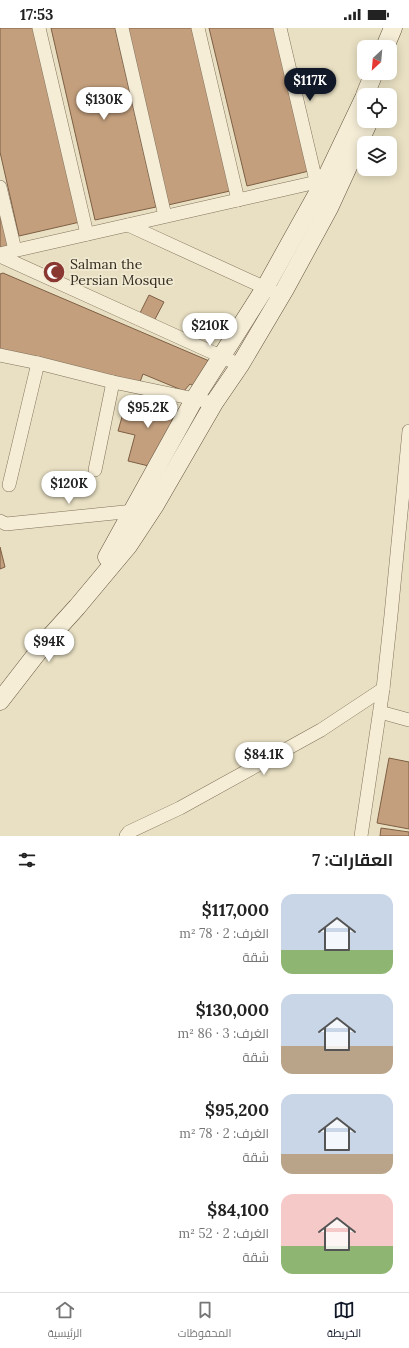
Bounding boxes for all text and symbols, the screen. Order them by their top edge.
text: 17:53 [20,5,53,24]
north arrow [357,40,397,80]
map controls [357,40,397,176]
pin: $117K [282,68,338,102]
text: $117K [293,72,327,89]
pin: $130K [76,87,132,121]
button: locate [357,88,397,128]
text: $130K [85,91,123,108]
button: layers [357,136,397,176]
place label: Salman the Persian Mosque [70,255,174,289]
mosque icon: Salman the Persian Mosque [41,259,67,285]
pin: $210K [182,313,238,347]
text: $210K [191,317,229,334]
pin: $95.2K [115,395,181,429]
text: $95.2K [127,399,169,416]
pin: $120K [41,471,97,505]
text: $120K [50,475,88,492]
pin: $94K [25,629,73,663]
text: $94K [33,633,65,650]
pin: $84.1K [231,742,297,776]
text: $84.1K [244,746,284,763]
icon: filters [16,849,38,871]
text: العقارات: 7 [312,849,393,871]
text: $117,000 [202,899,269,921]
icon: home [313,910,361,958]
text: الغرف: 2 · 78 m² [179,925,269,942]
text: شقة [242,949,269,966]
text: $130,000 [196,999,269,1021]
icon: home [313,1010,361,1058]
text: الغرف: 3 · 86 m² [177,1025,269,1042]
text: شقة [242,1049,269,1066]
text: $95,200 [205,1099,269,1121]
icon: home [313,1110,361,1158]
text: الغرف: 2 · 78 m² [179,1125,269,1142]
text: شقة [242,1149,269,1166]
text: $84,100 [207,1199,269,1221]
icon: home [313,1210,361,1258]
text: الغرف: 2 · 52 m² [178,1225,269,1242]
text: شقة [242,1249,269,1266]
tab: الرئيسية [48,1299,82,1343]
tab: المحفوظات [178,1299,231,1343]
tab: الخريطة [327,1299,361,1343]

